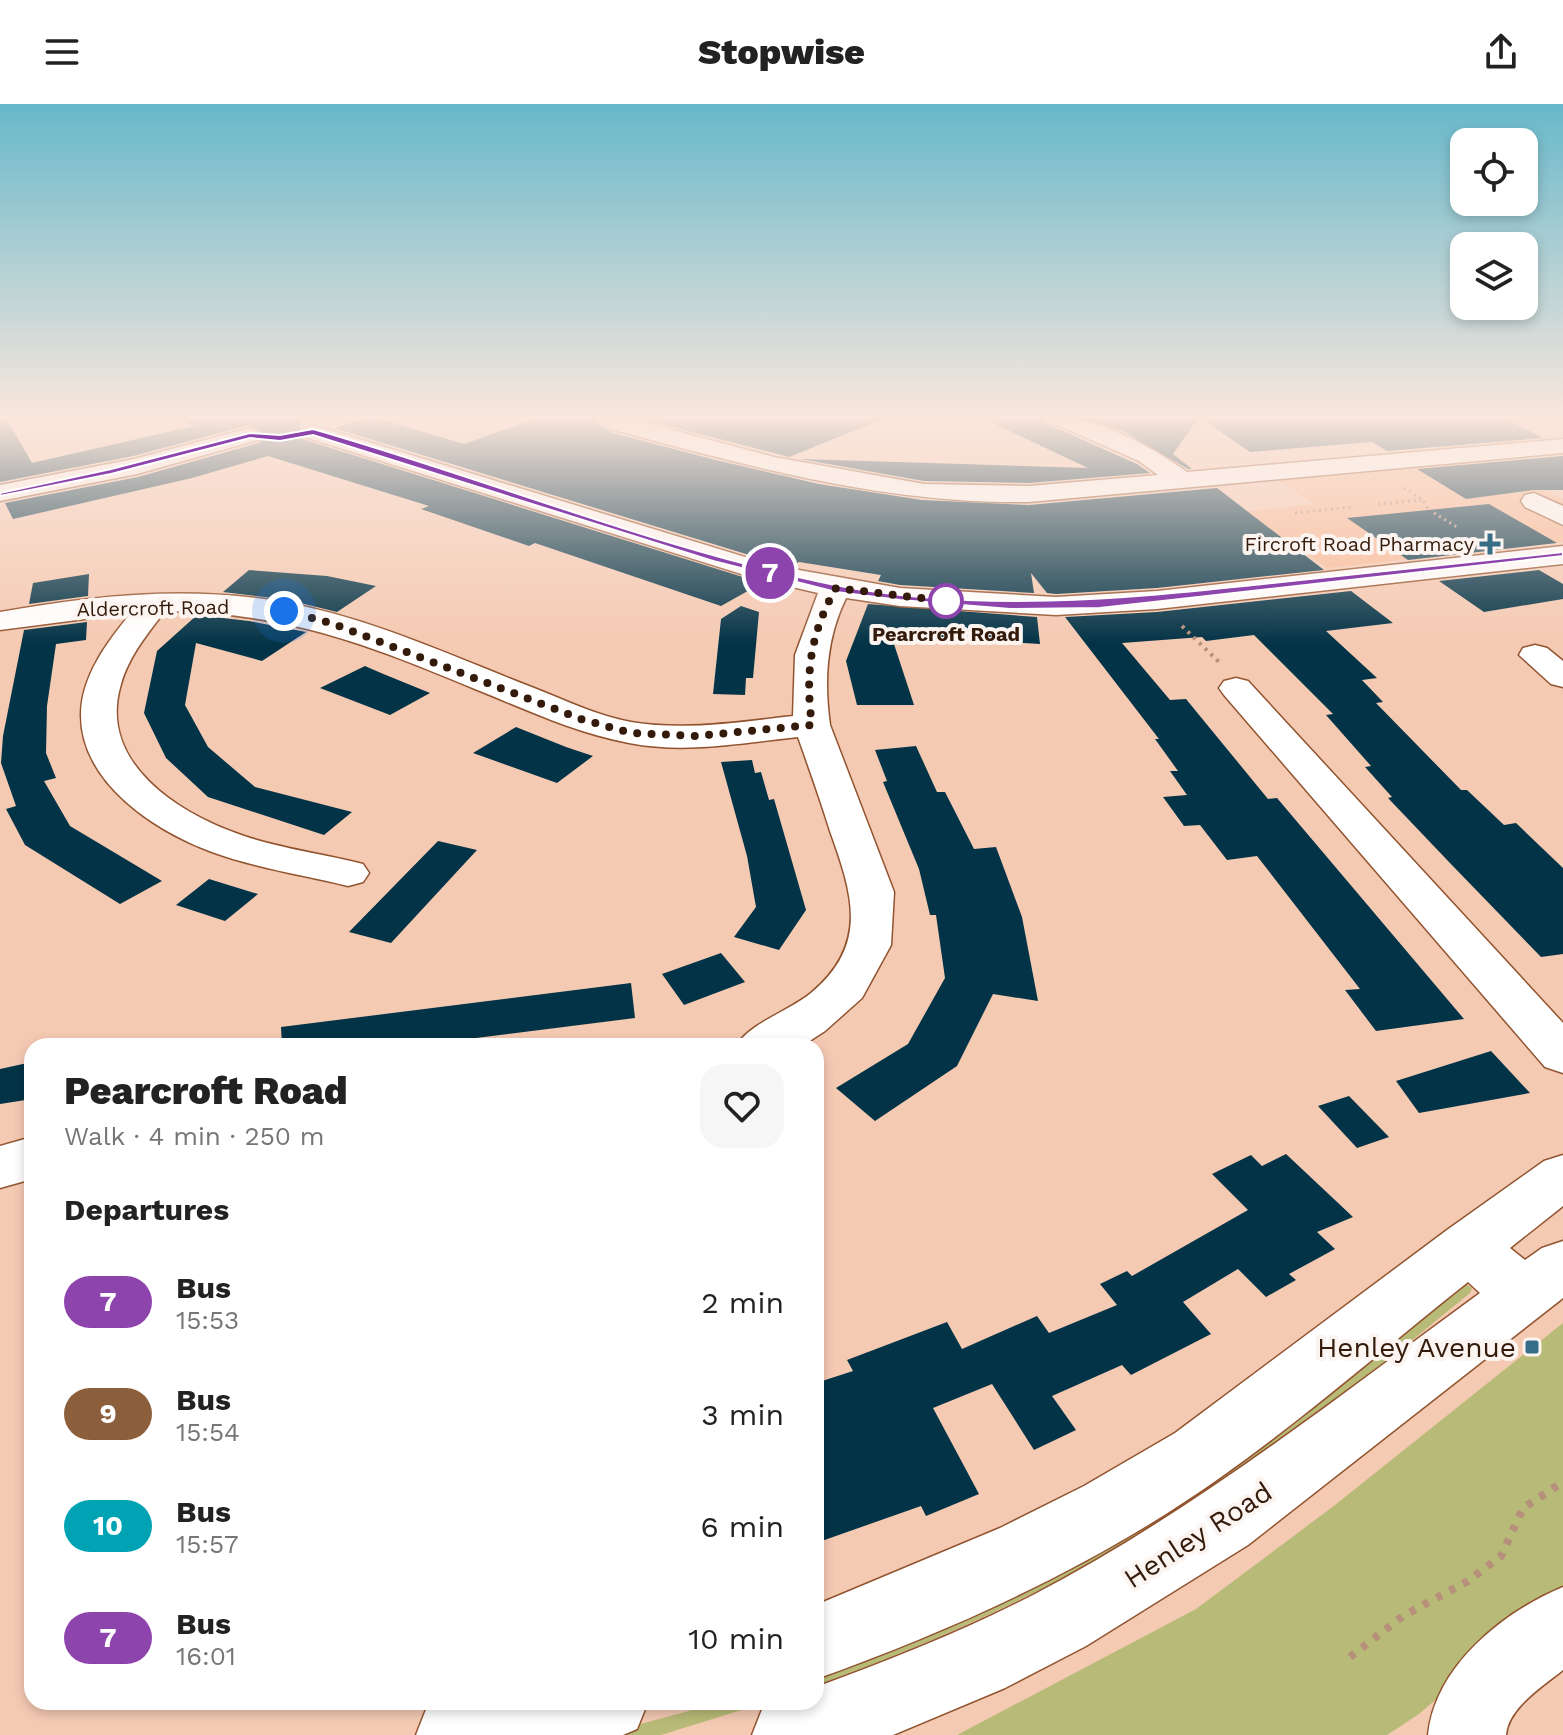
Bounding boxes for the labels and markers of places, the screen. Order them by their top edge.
place label: Fircroft Road Pharmacy [1245,532,1475,556]
marker: Fircroft Road Pharmacy [1481,535,1499,553]
marker: Pearcroft Road [929,584,963,618]
place label: Pearcroft Road [872,622,1020,646]
place label: Henley Avenue [1317,1331,1516,1364]
marker: Henley Avenue [1523,1338,1541,1356]

